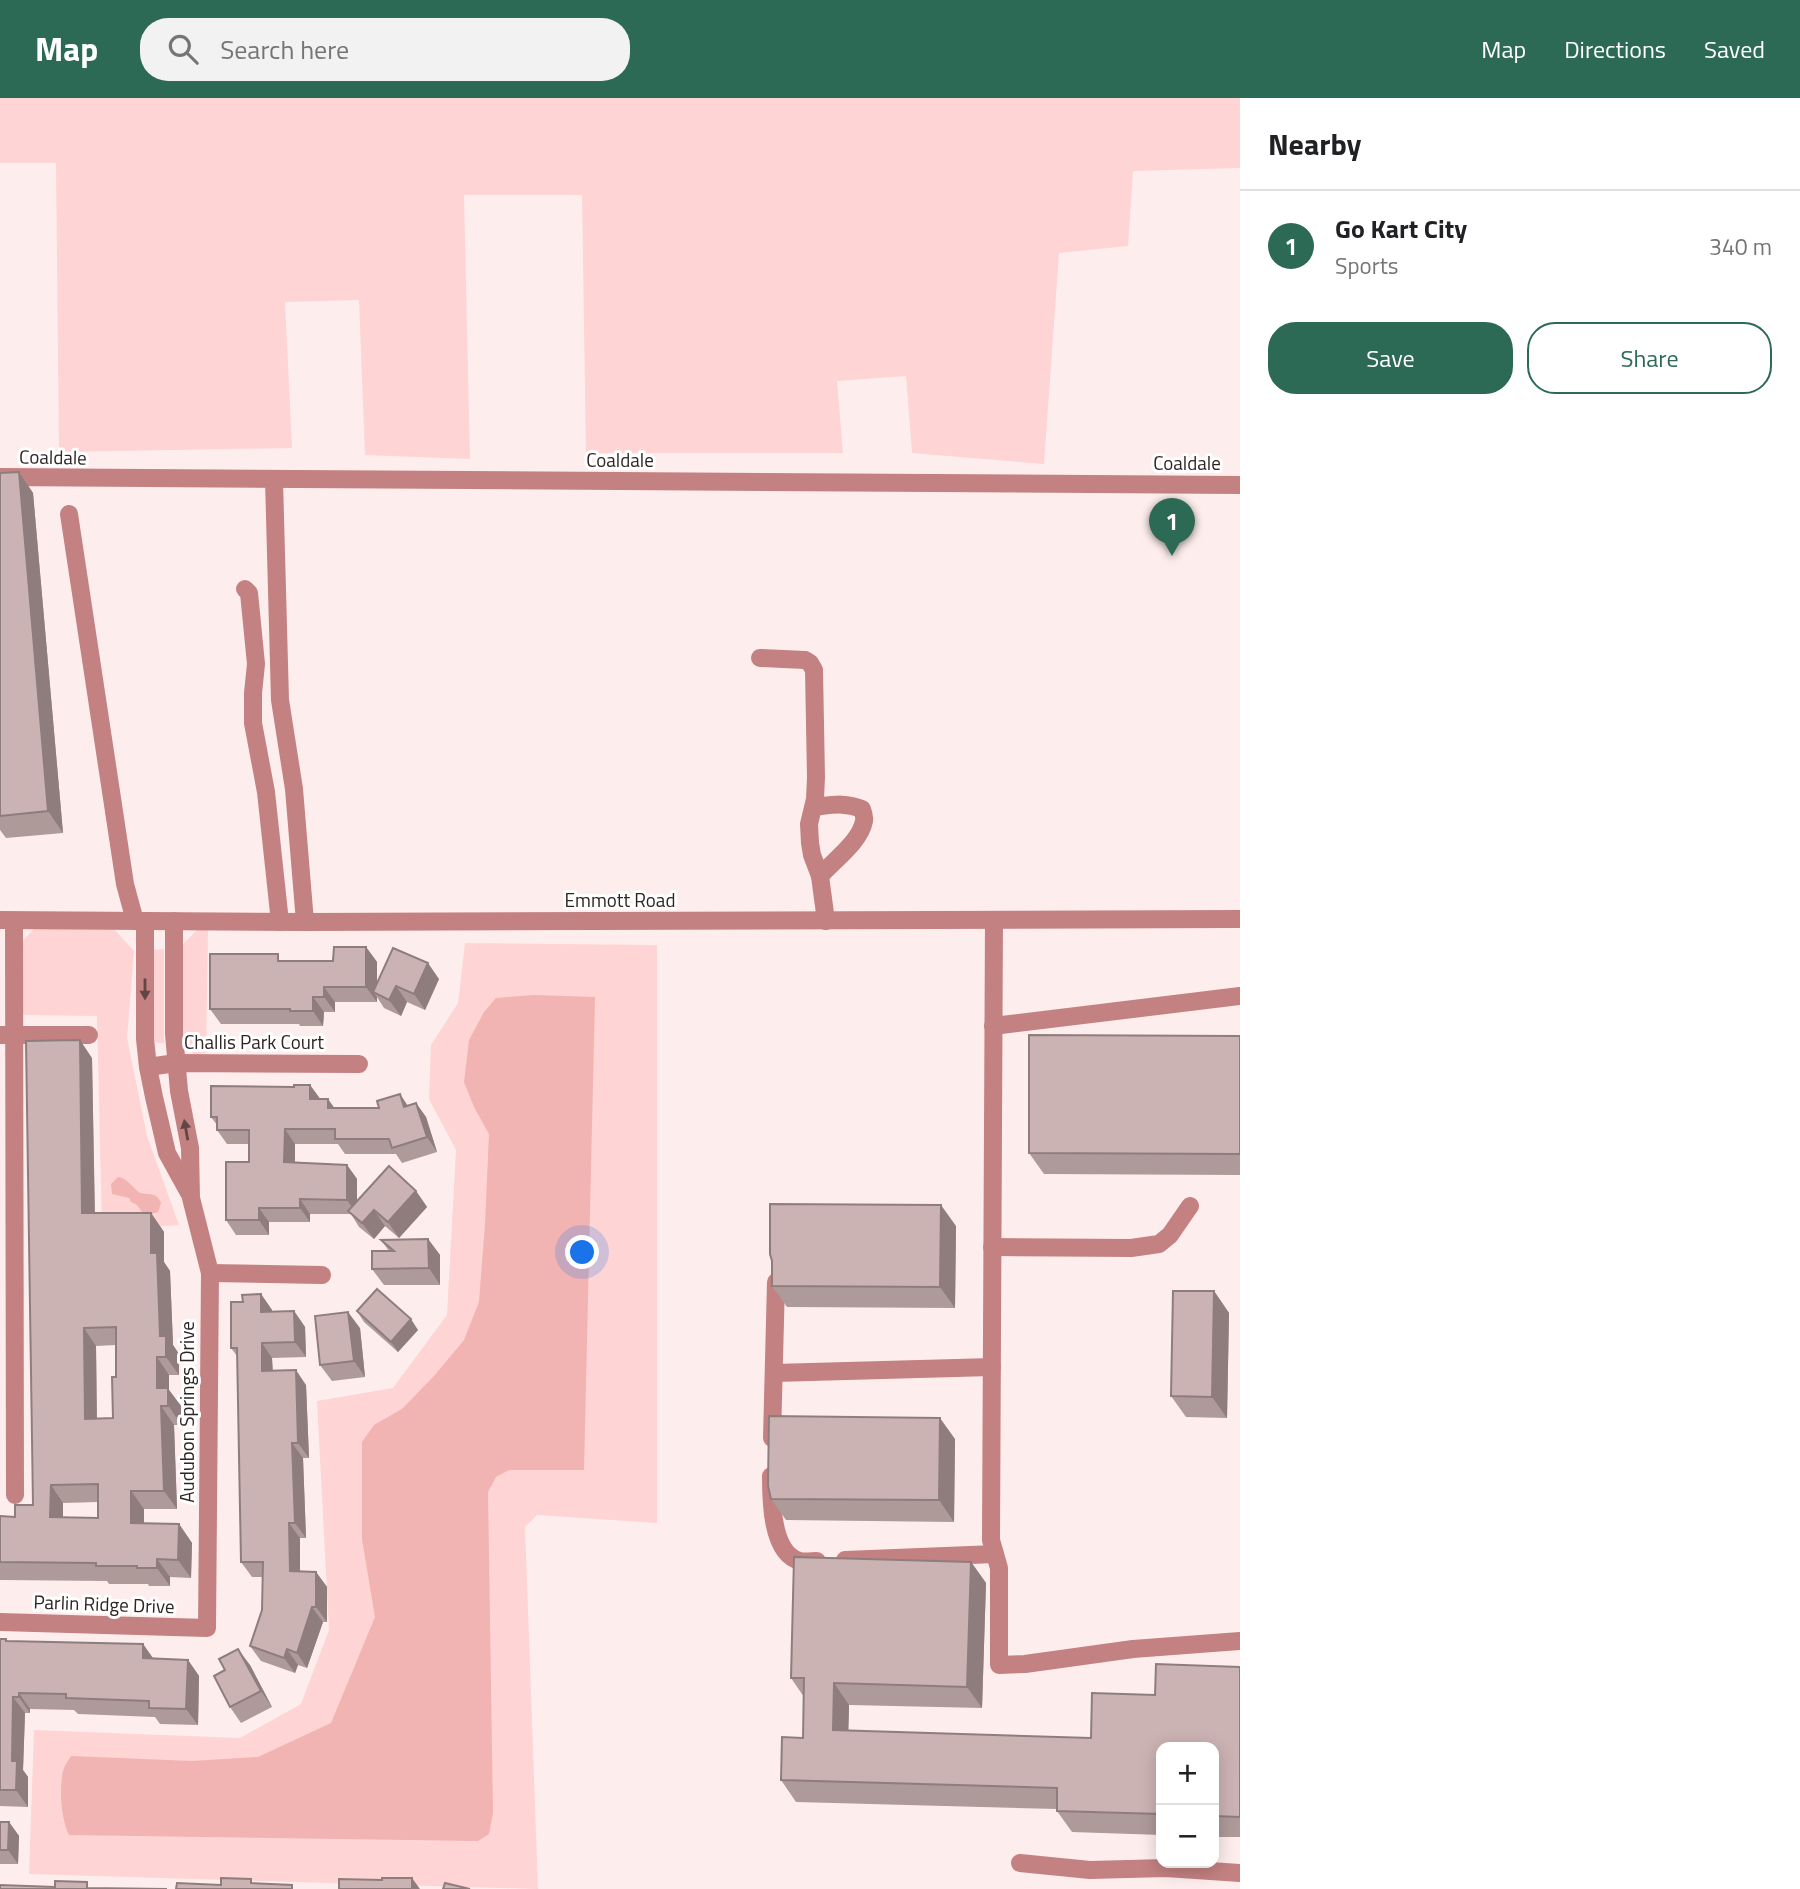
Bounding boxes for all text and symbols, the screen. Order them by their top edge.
search box [140,18,630,81]
text: Map [35,24,98,74]
icon: search [164,30,202,68]
text: Search here [220,30,349,69]
text: Map [1481,31,1526,67]
text: Directions [1564,31,1666,67]
text: Saved [1704,31,1765,67]
text: Nearby [1268,121,1361,167]
text: Go Kart City [1335,209,1467,248]
text: 1 [1285,229,1297,264]
text: 340 m [1709,229,1772,264]
text: Sports [1335,248,1398,283]
button: Save [1268,322,1513,394]
button: Share [1527,322,1772,394]
street label: Coaldale [19,441,87,472]
street label: Coaldale [586,445,654,474]
street label: Coaldale [1153,448,1221,477]
pin: 1 [1149,498,1195,556]
street label: Emmott Road [565,885,675,914]
one-way arrow [139,979,151,1001]
street label: Challis Park Court [184,1027,324,1056]
one-way arrow [180,1119,191,1141]
your location [565,1235,599,1269]
street label: Audubon Springs Drive [172,1321,201,1503]
street label: Parlin Ridge Drive [33,1587,175,1620]
map controls [1156,1742,1219,1868]
button: + [1156,1742,1219,1805]
button: − [1156,1805,1219,1868]

